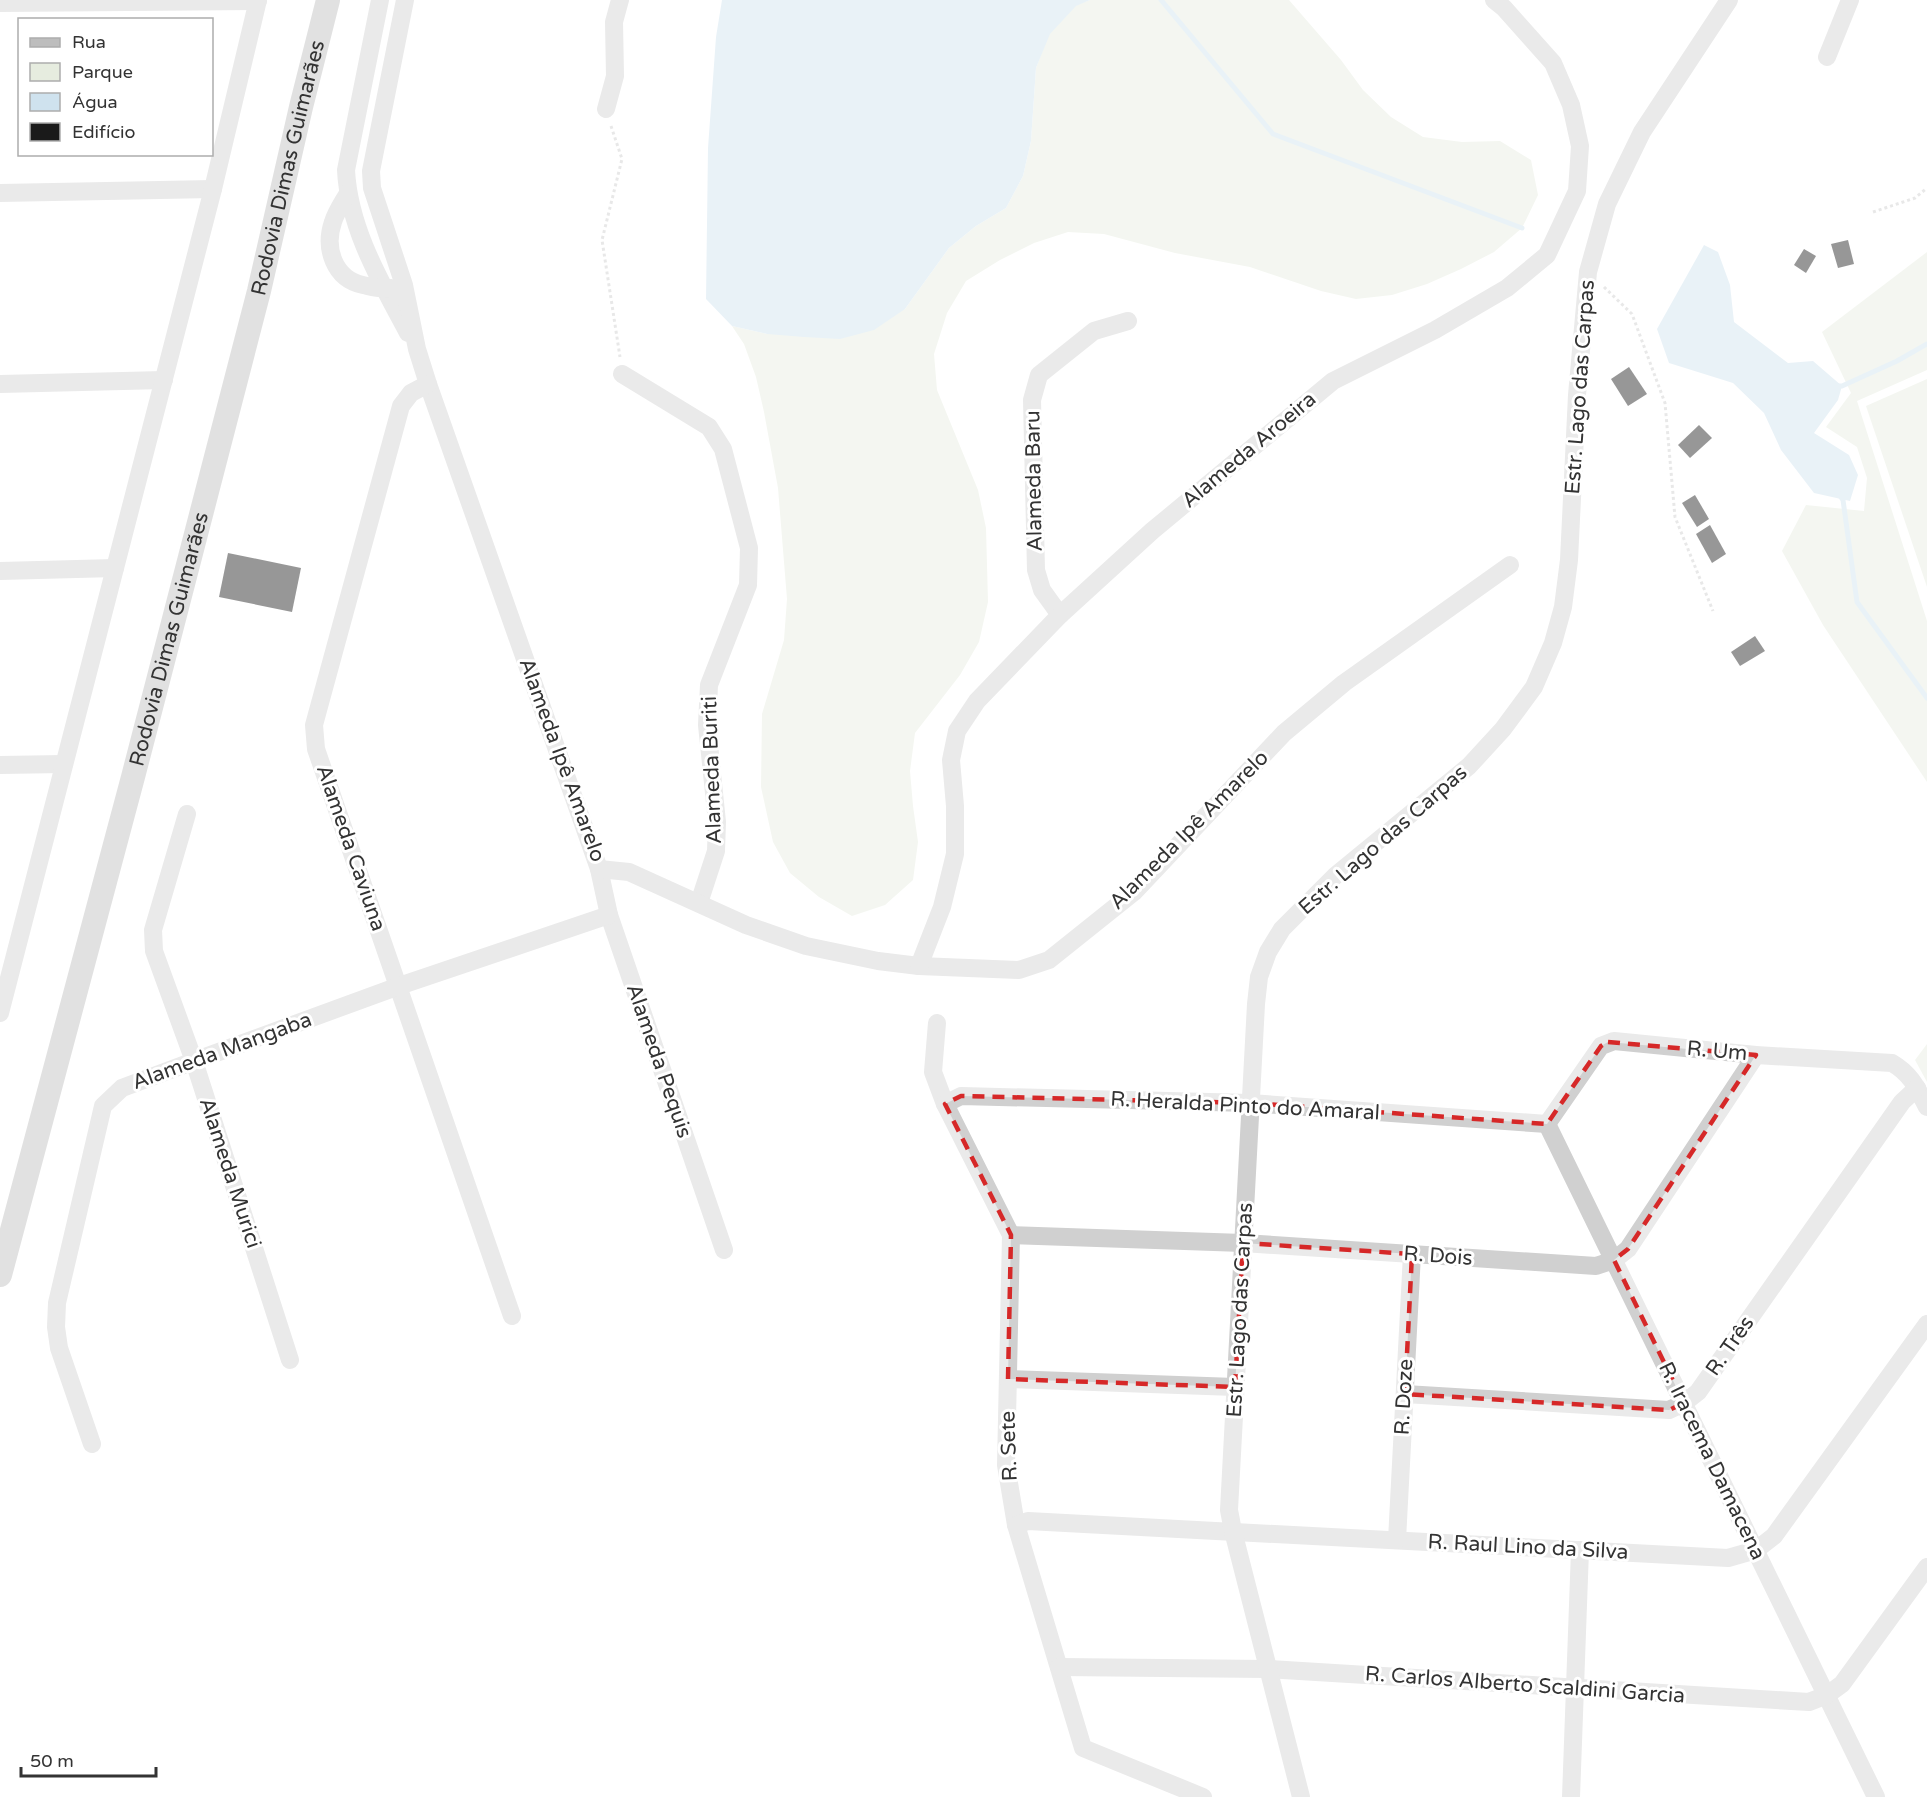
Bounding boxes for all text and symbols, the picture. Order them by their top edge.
legend [18,18,213,156]
text: Rua [72,31,106,53]
street label: Rodovia Dimas Guimarães [246,37,330,298]
text: Parque [72,61,133,83]
text: Água [72,91,118,113]
text: Edifício [72,121,136,143]
street label: Estr. Lago das Carpas [1560,279,1600,495]
street label: Alameda Aroeira [1177,387,1321,513]
street label: Alameda Baru [1020,410,1048,552]
street label: Rodovia Dimas Guimarães [124,509,214,769]
street label: Alameda Ipê Amarelo [514,655,610,865]
street label: Alameda Buriti [697,696,727,844]
street label: Alameda Ipê Amarelo [1104,745,1274,915]
street label: Estr. Lago das Carpas [1294,760,1472,920]
street label: Alameda Caviuna [311,762,391,934]
street label: Alameda Pequis [621,981,697,1141]
street label: Alameda Mangaba [129,1007,315,1095]
street label: R. Um [1686,1036,1748,1066]
street label: R. Heralda Pinto do Amaral [1110,1086,1380,1126]
street label: Alameda Murici [194,1095,266,1251]
street label: Estr. Lago das Carpas [1222,1202,1258,1418]
street label: R. Dois [1403,1241,1473,1271]
street label: R. Três [1701,1311,1759,1381]
street label: R. Doze [1390,1358,1418,1436]
street label: R. Iracema Damacena [1653,1358,1771,1564]
street label: R. Sete [995,1410,1023,1482]
street label: R. Raul Lino da Silva [1427,1529,1629,1565]
street label: R. Carlos Alberto Scaldini Garcia [1364,1661,1686,1709]
scale bar [21,1740,156,1778]
text: 50 m [30,1750,74,1772]

